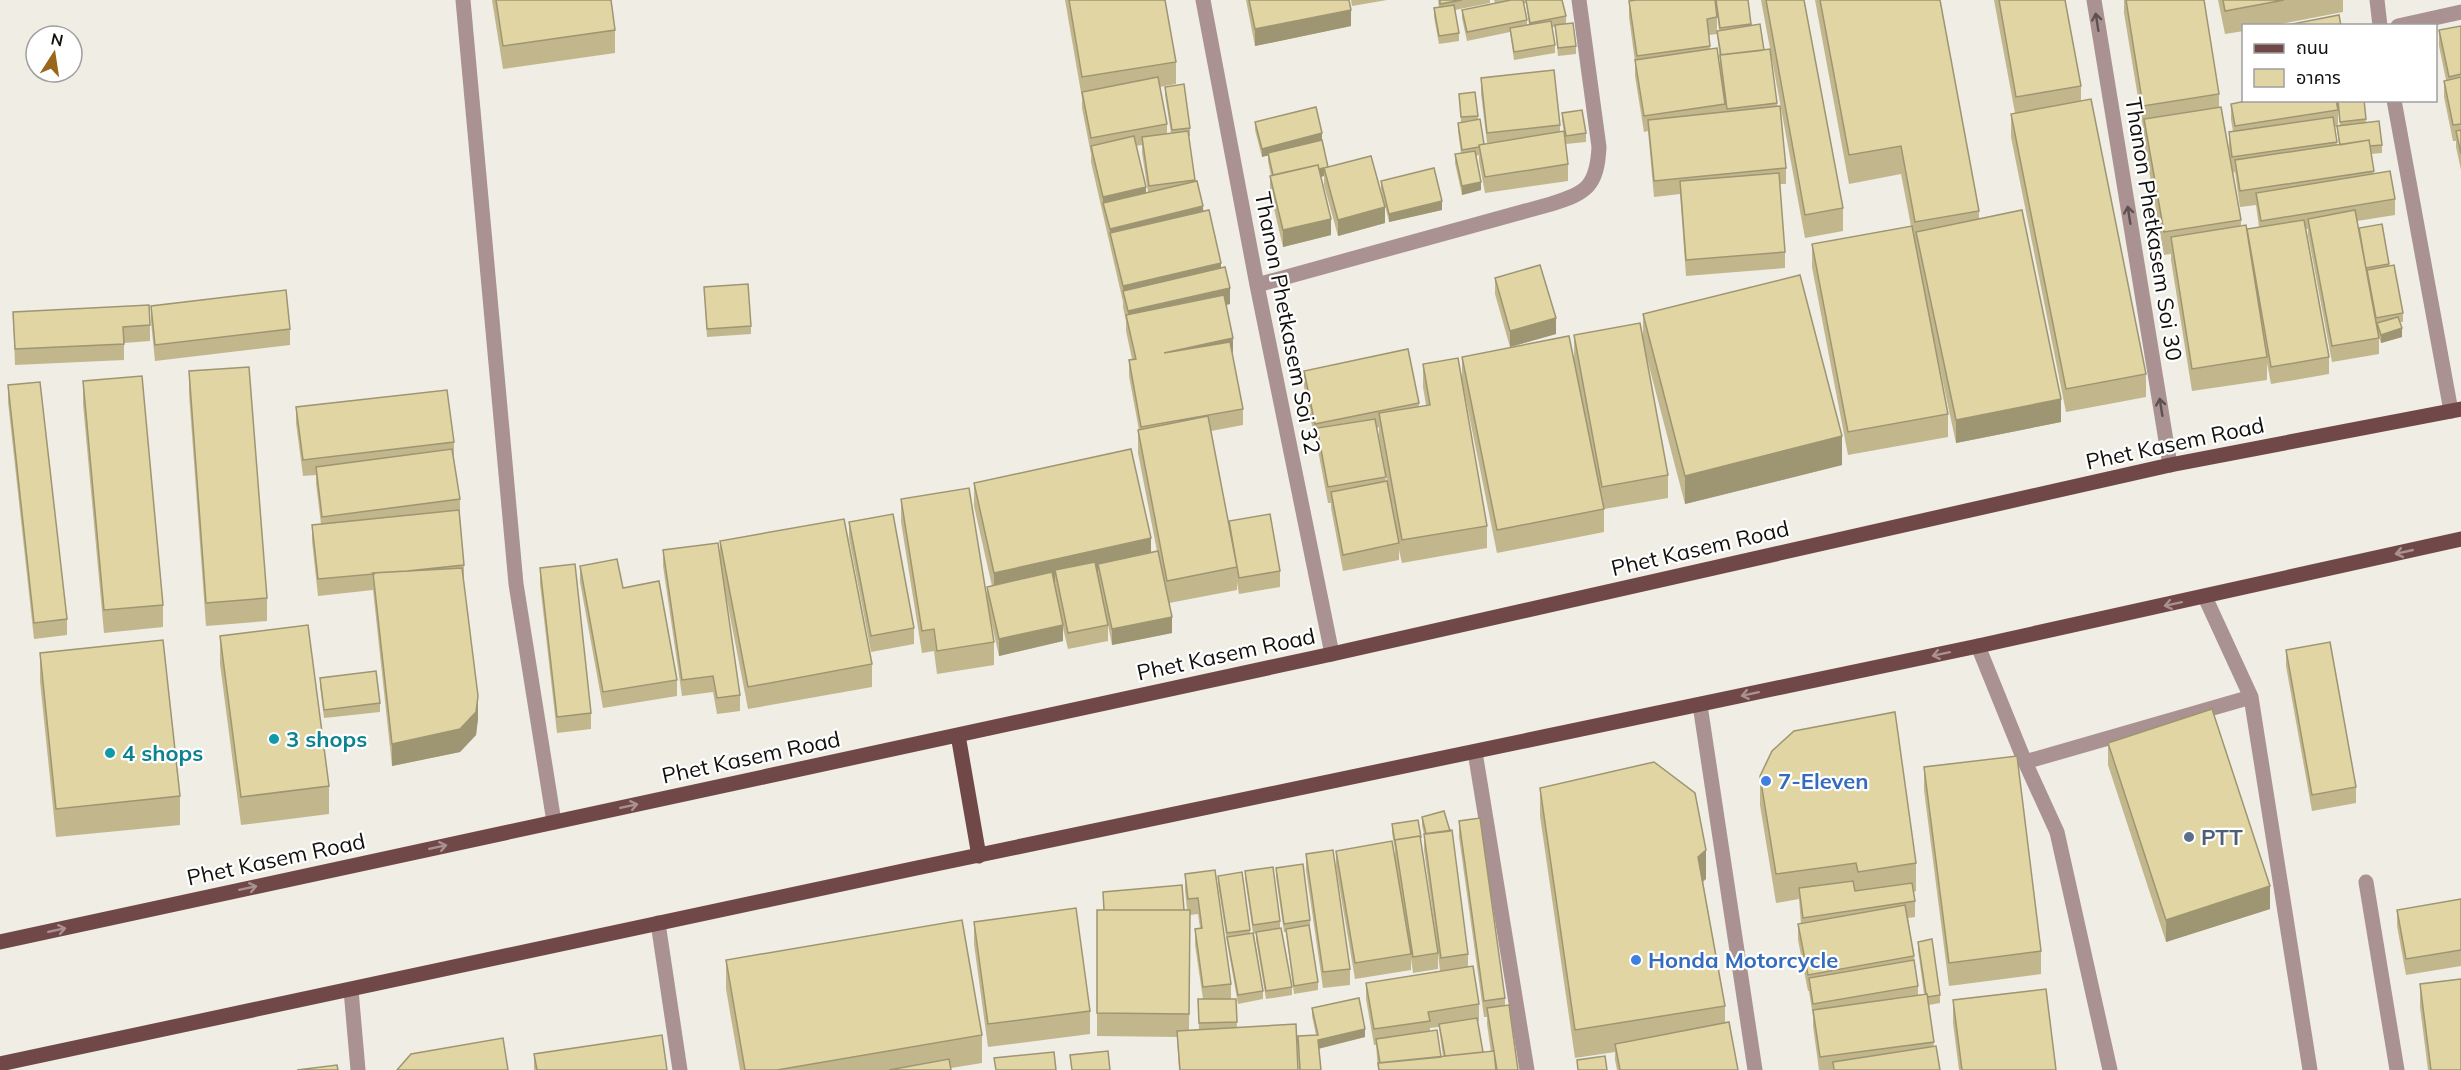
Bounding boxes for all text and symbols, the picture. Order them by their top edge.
one-way arrow [2092,13,2103,33]
north arrow [24,24,84,84]
legend [2242,24,2437,102]
text: N [49,28,65,50]
text: ถนน [2296,36,2329,59]
text: อาคาร [2296,66,2341,89]
street label: Thanon Phetkasem Soi 30 [2119,95,2189,363]
street label: Thanon Phetkasem Soi 32 [1249,190,1327,456]
one-way arrow [2123,206,2134,225]
one-way arrow [2155,398,2166,418]
street label: Phet Kasem Road [2083,410,2267,476]
street label: Phet Kasem Road [1608,514,1792,582]
one-way arrow [2395,547,2414,558]
one-way arrow [2163,599,2183,610]
street label: Phet Kasem Road [1134,621,1318,687]
one-way arrow [1932,649,1951,660]
one-way arrow [1741,689,1760,700]
street label: Phet Kasem Road [659,724,843,790]
place label: 3 shops [286,725,367,753]
marker: 3 shops [267,732,281,746]
place label: 4 shops [122,739,203,767]
marker: 4 shops [103,746,117,760]
place label: 7-Eleven [1778,767,1869,795]
marker: 7-Eleven [1759,774,1773,788]
one-way arrow [619,799,638,811]
place label: PTT [2201,823,2243,851]
street label: Phet Kasem Road [184,826,368,892]
marker: PTT [2182,830,2196,844]
one-way arrow [428,841,447,852]
one-way arrow [238,882,257,894]
one-way arrow [47,924,66,935]
place label: Honda Motorcycle [1648,946,1838,974]
marker: Honda Motorcycle [1629,953,1643,967]

